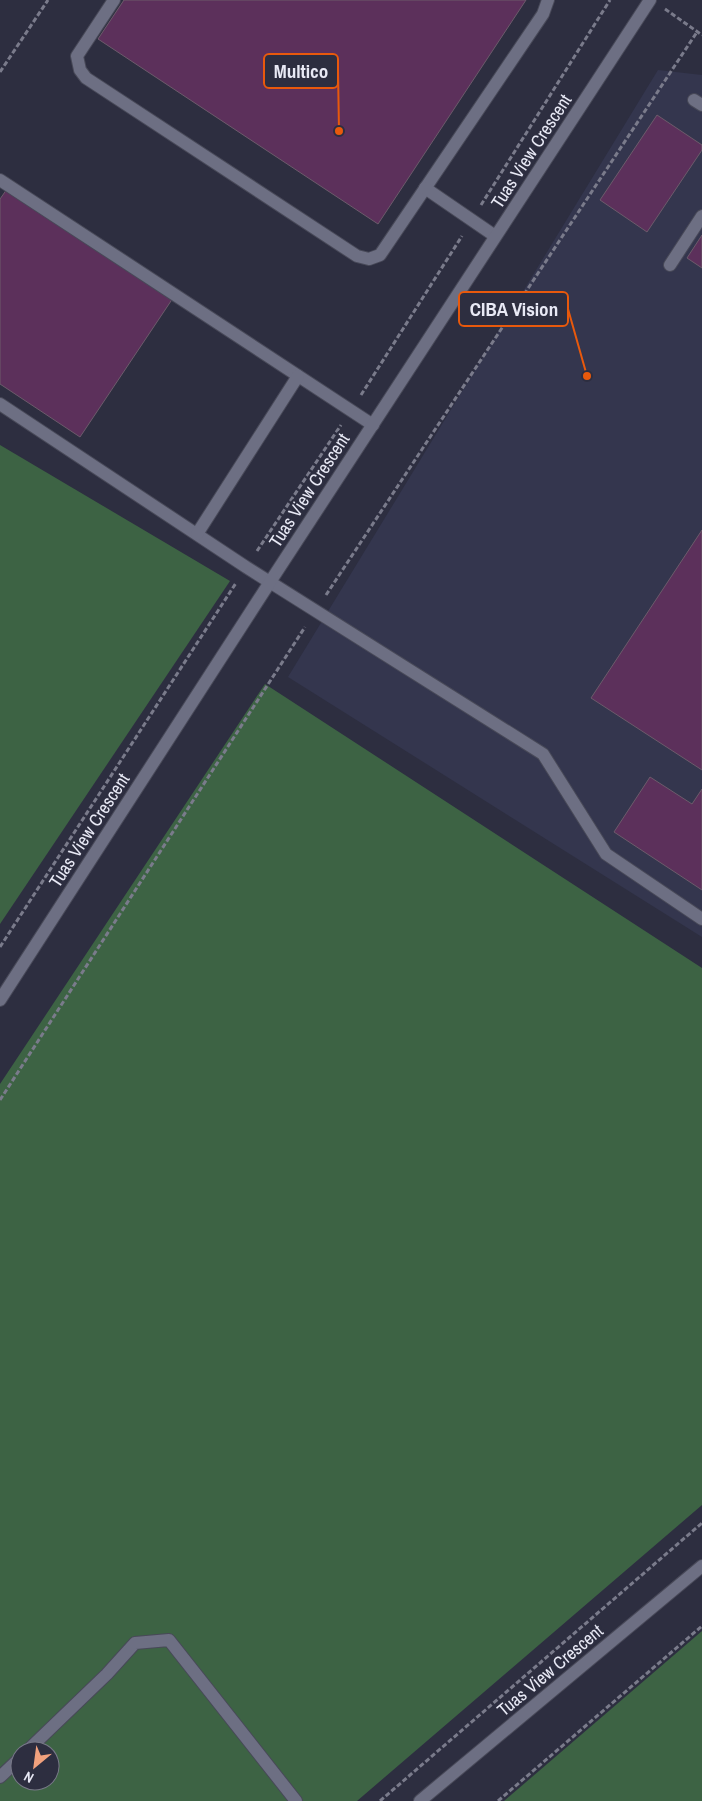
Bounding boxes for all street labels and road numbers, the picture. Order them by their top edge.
street label: Tuas View Crescent [485,89,577,213]
street label: Tuas View Crescent [263,428,355,552]
street label: Tuas View Crescent [43,768,135,892]
street label: Tuas View Crescent [492,1618,608,1722]

